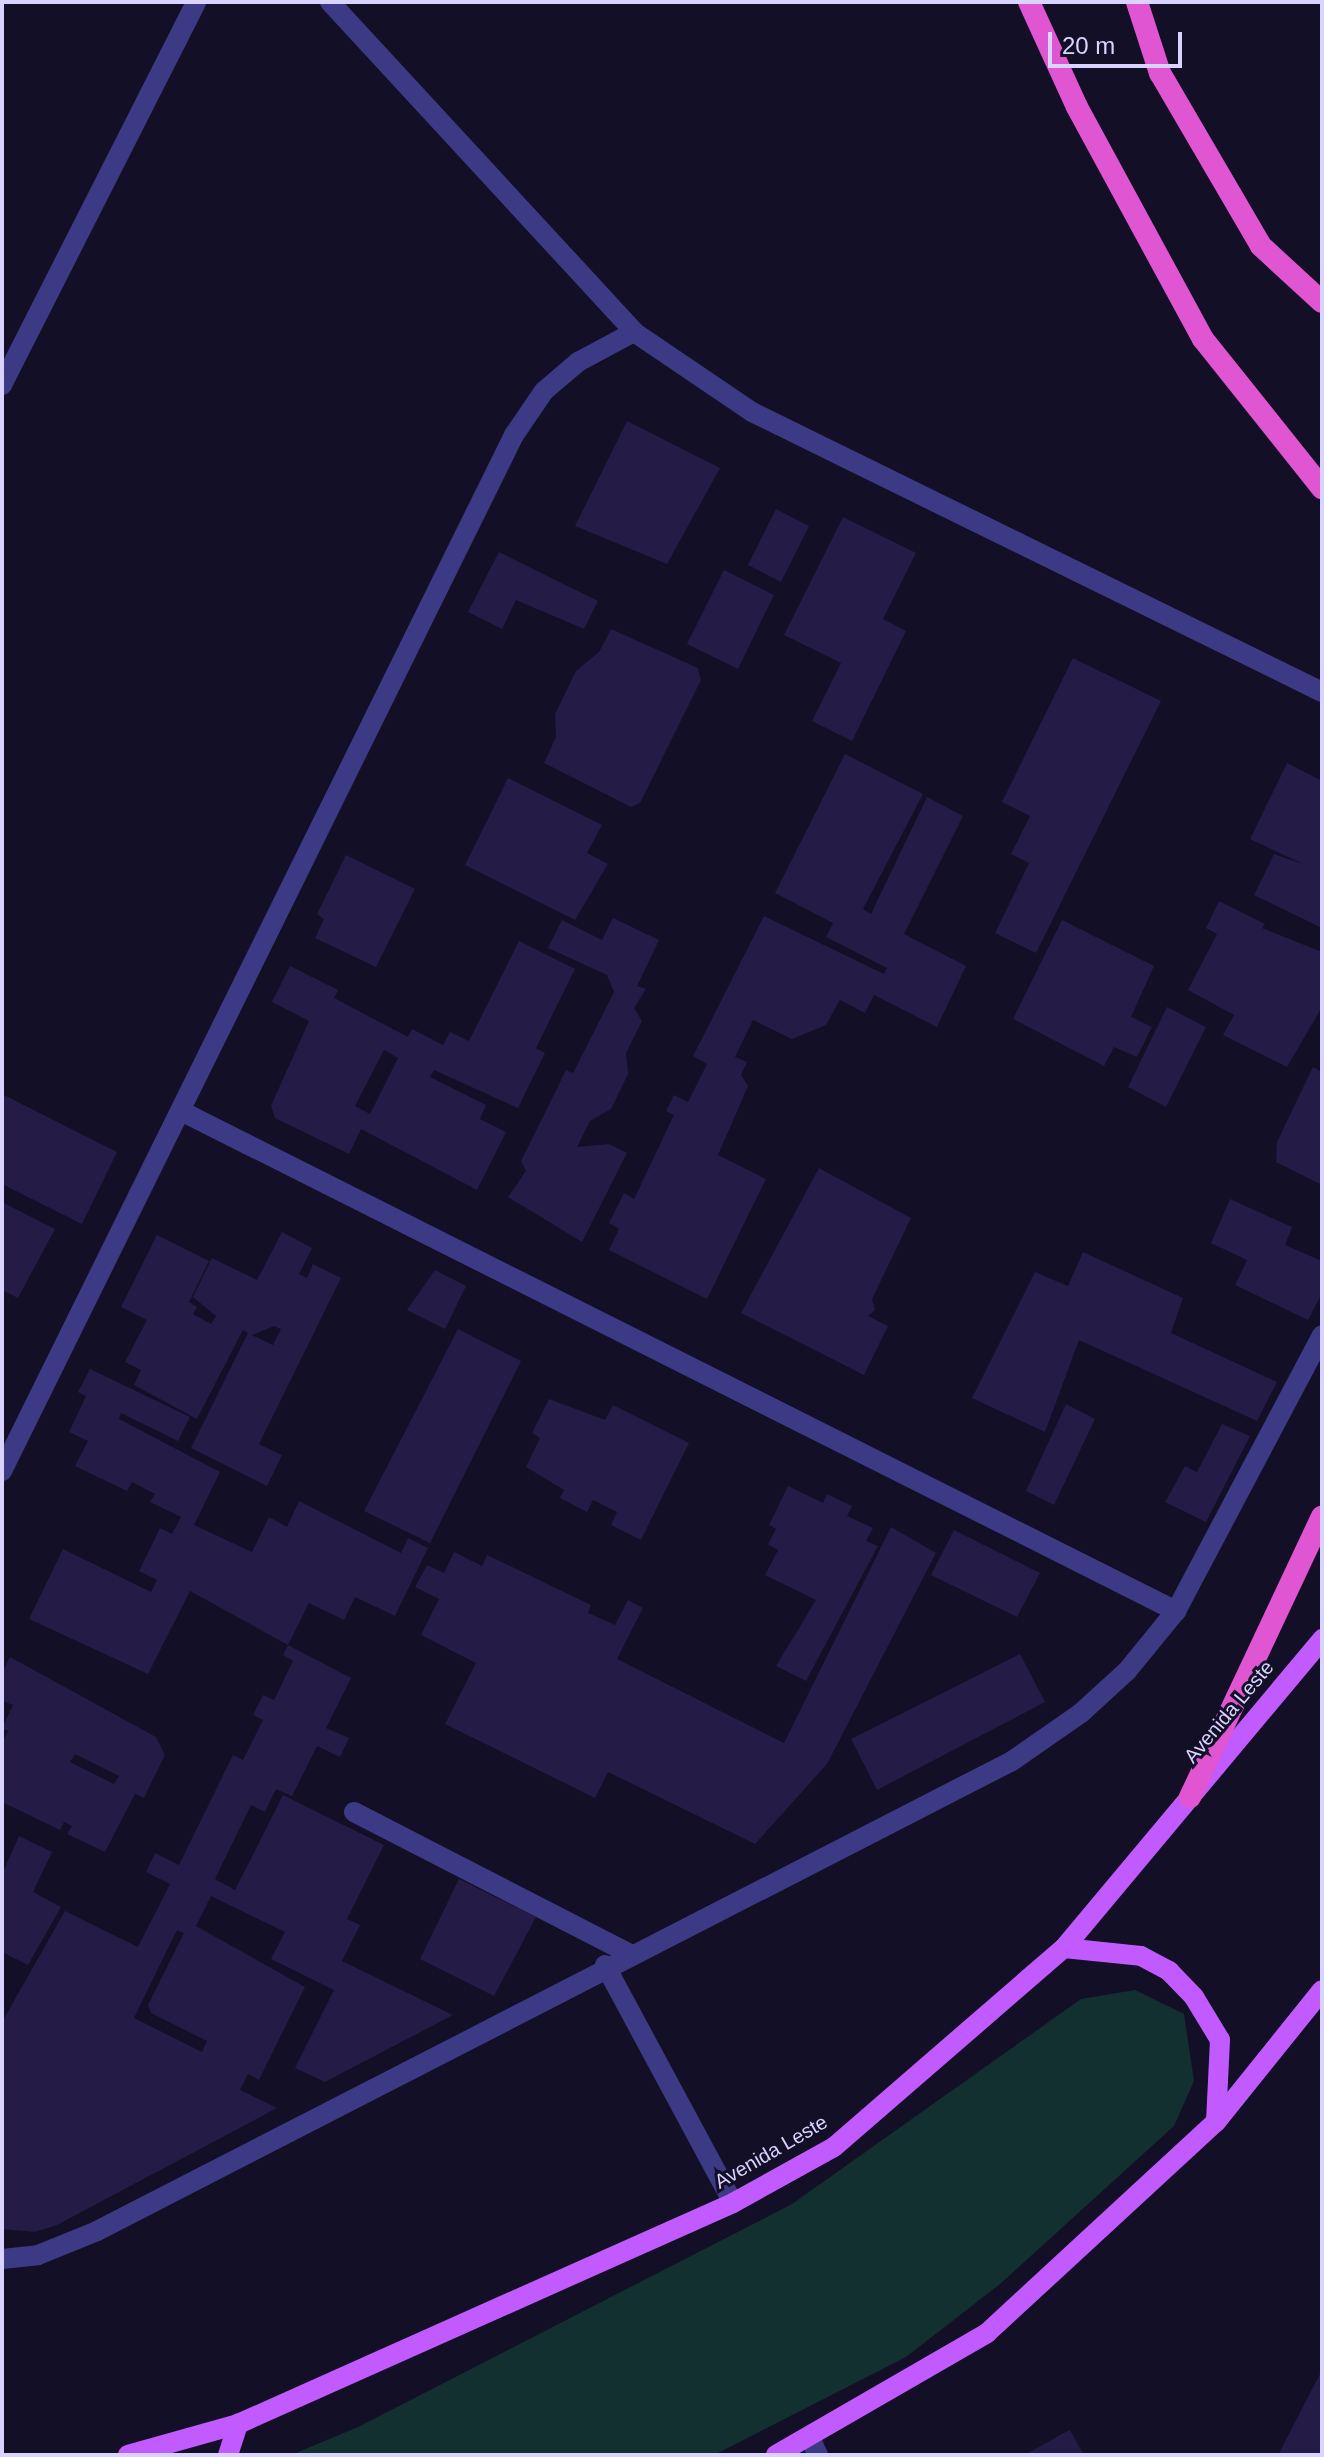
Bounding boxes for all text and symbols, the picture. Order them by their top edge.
scale bar [1052,16,1186,66]
text: 20 m [1062,32,1115,59]
street label: Avenida Leste [1179,1656,1279,1768]
street label: Avenida Leste [710,2110,832,2194]

